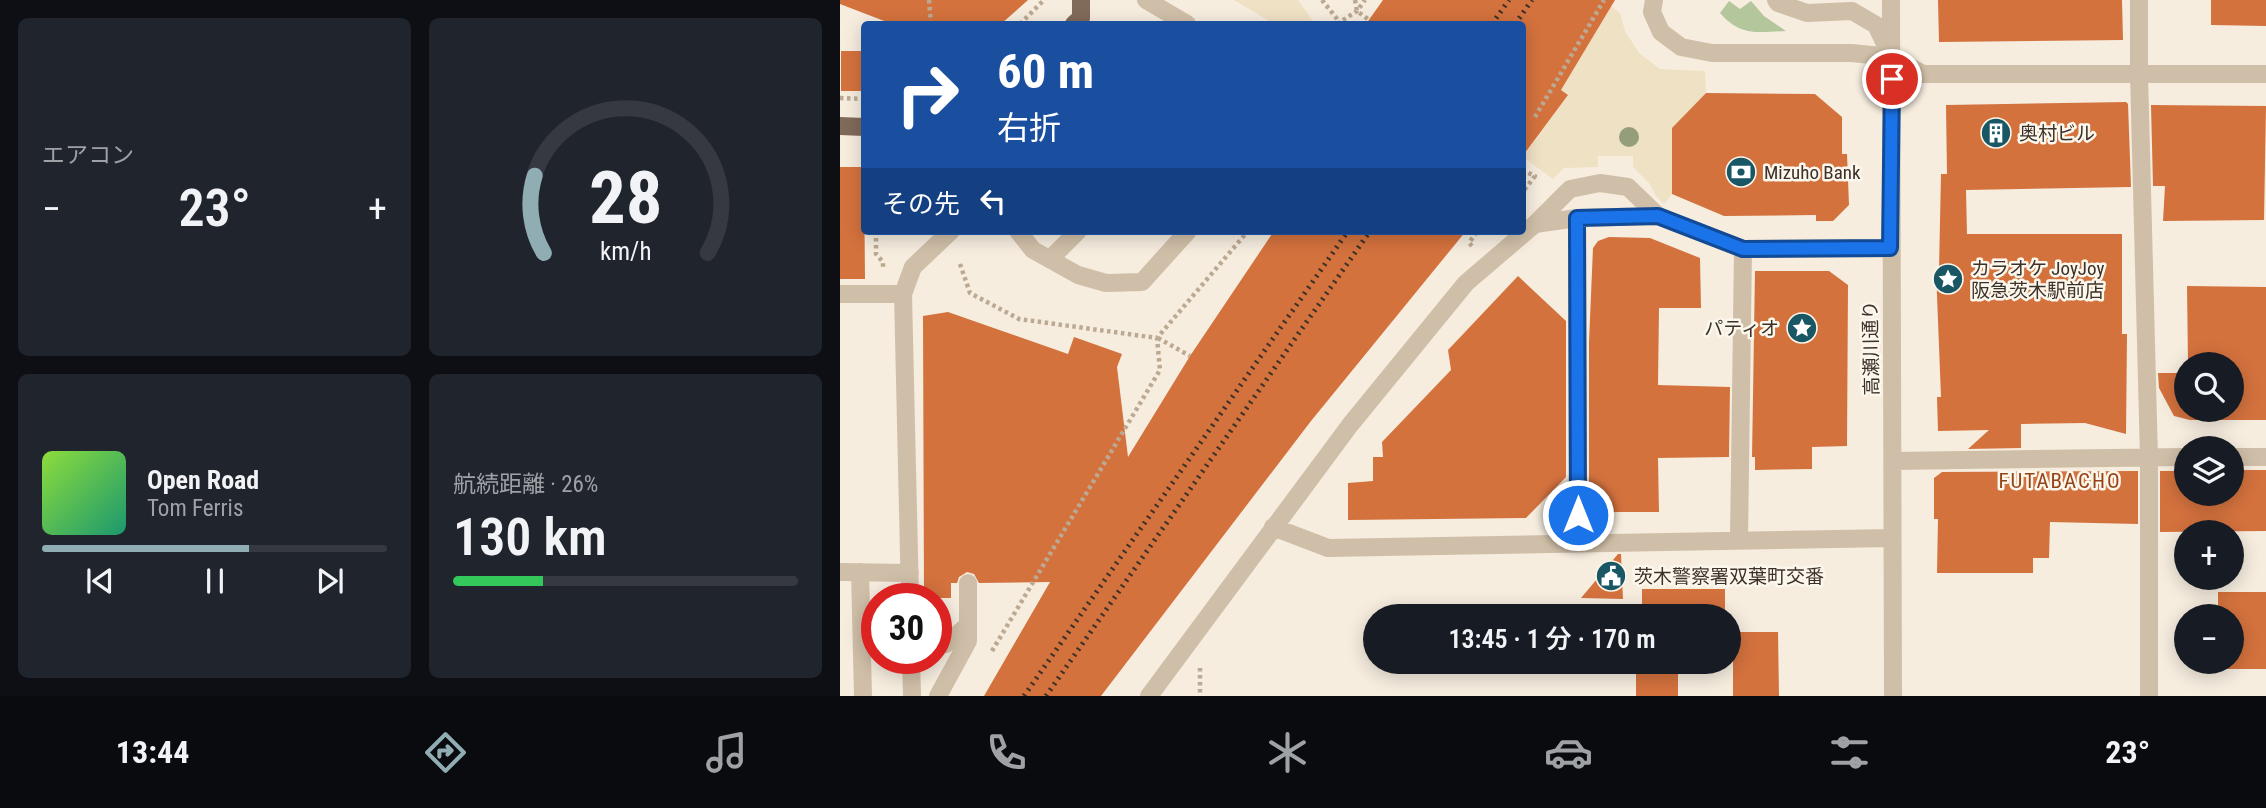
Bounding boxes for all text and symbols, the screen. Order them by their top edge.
text: 60 m [997,43,1094,100]
icon: right [882,49,973,140]
pin [1862,49,1922,109]
icon: arrive [1873,60,1911,98]
text: 右折 [997,109,1061,147]
building icon: 奥村ビル [1979,116,2013,150]
place label: 奥村ビル [2019,122,2095,145]
text: エアコン [42,142,134,169]
text: 28 [589,155,662,241]
bank icon: Mizuho Bank [1724,155,1758,189]
place label: Mizuho Bank [1764,161,1861,184]
text: 23° [178,178,251,239]
icon: left [974,182,1012,220]
text: − [42,187,61,231]
text: + [368,187,387,231]
text: その先 [882,189,960,219]
text: km/h [600,237,651,266]
place label: カラオケ JoyJoy 阪急茨木駅前店 [1971,257,2104,302]
place icon: カラオケ JoyJoy 阪急茨木駅前店 [1931,262,1965,296]
street label: 高瀬川通り [1859,300,1883,396]
place icon: パティオ [1785,311,1819,345]
place label: パティオ [1704,317,1779,340]
map controls [2174,352,2244,674]
button: search [2174,352,2244,422]
button: layers [2174,436,2244,506]
text: Open Road [147,465,259,495]
district label: FUTABACHO [1998,469,2122,493]
text: 航続距離 · 26% [453,471,598,498]
position arrow [1541,478,1615,552]
text: Tom Ferris [147,495,243,522]
text: 130 km [453,507,607,568]
button: + [2174,520,2244,590]
public building icon: 茨木警察署双葉町交番 [1594,559,1628,593]
icon: previous [81,562,119,600]
icon: pause [196,562,234,600]
icon: next [311,562,349,600]
place label: 茨木警察署双葉町交番 [1634,565,1824,588]
speed limit sign: 30 [861,583,952,674]
button: − [2174,604,2244,674]
text: 13:45 · 1 分 · 170 m [1448,624,1656,654]
icon: directions [421,728,470,777]
icon: music [702,728,751,777]
icon: phone [982,728,1031,777]
icon: climate [1263,728,1312,777]
icon: car [1544,728,1593,777]
icon: filters [1825,728,1874,777]
text: 13:44 [116,733,189,771]
text: 23° [2105,733,2150,771]

